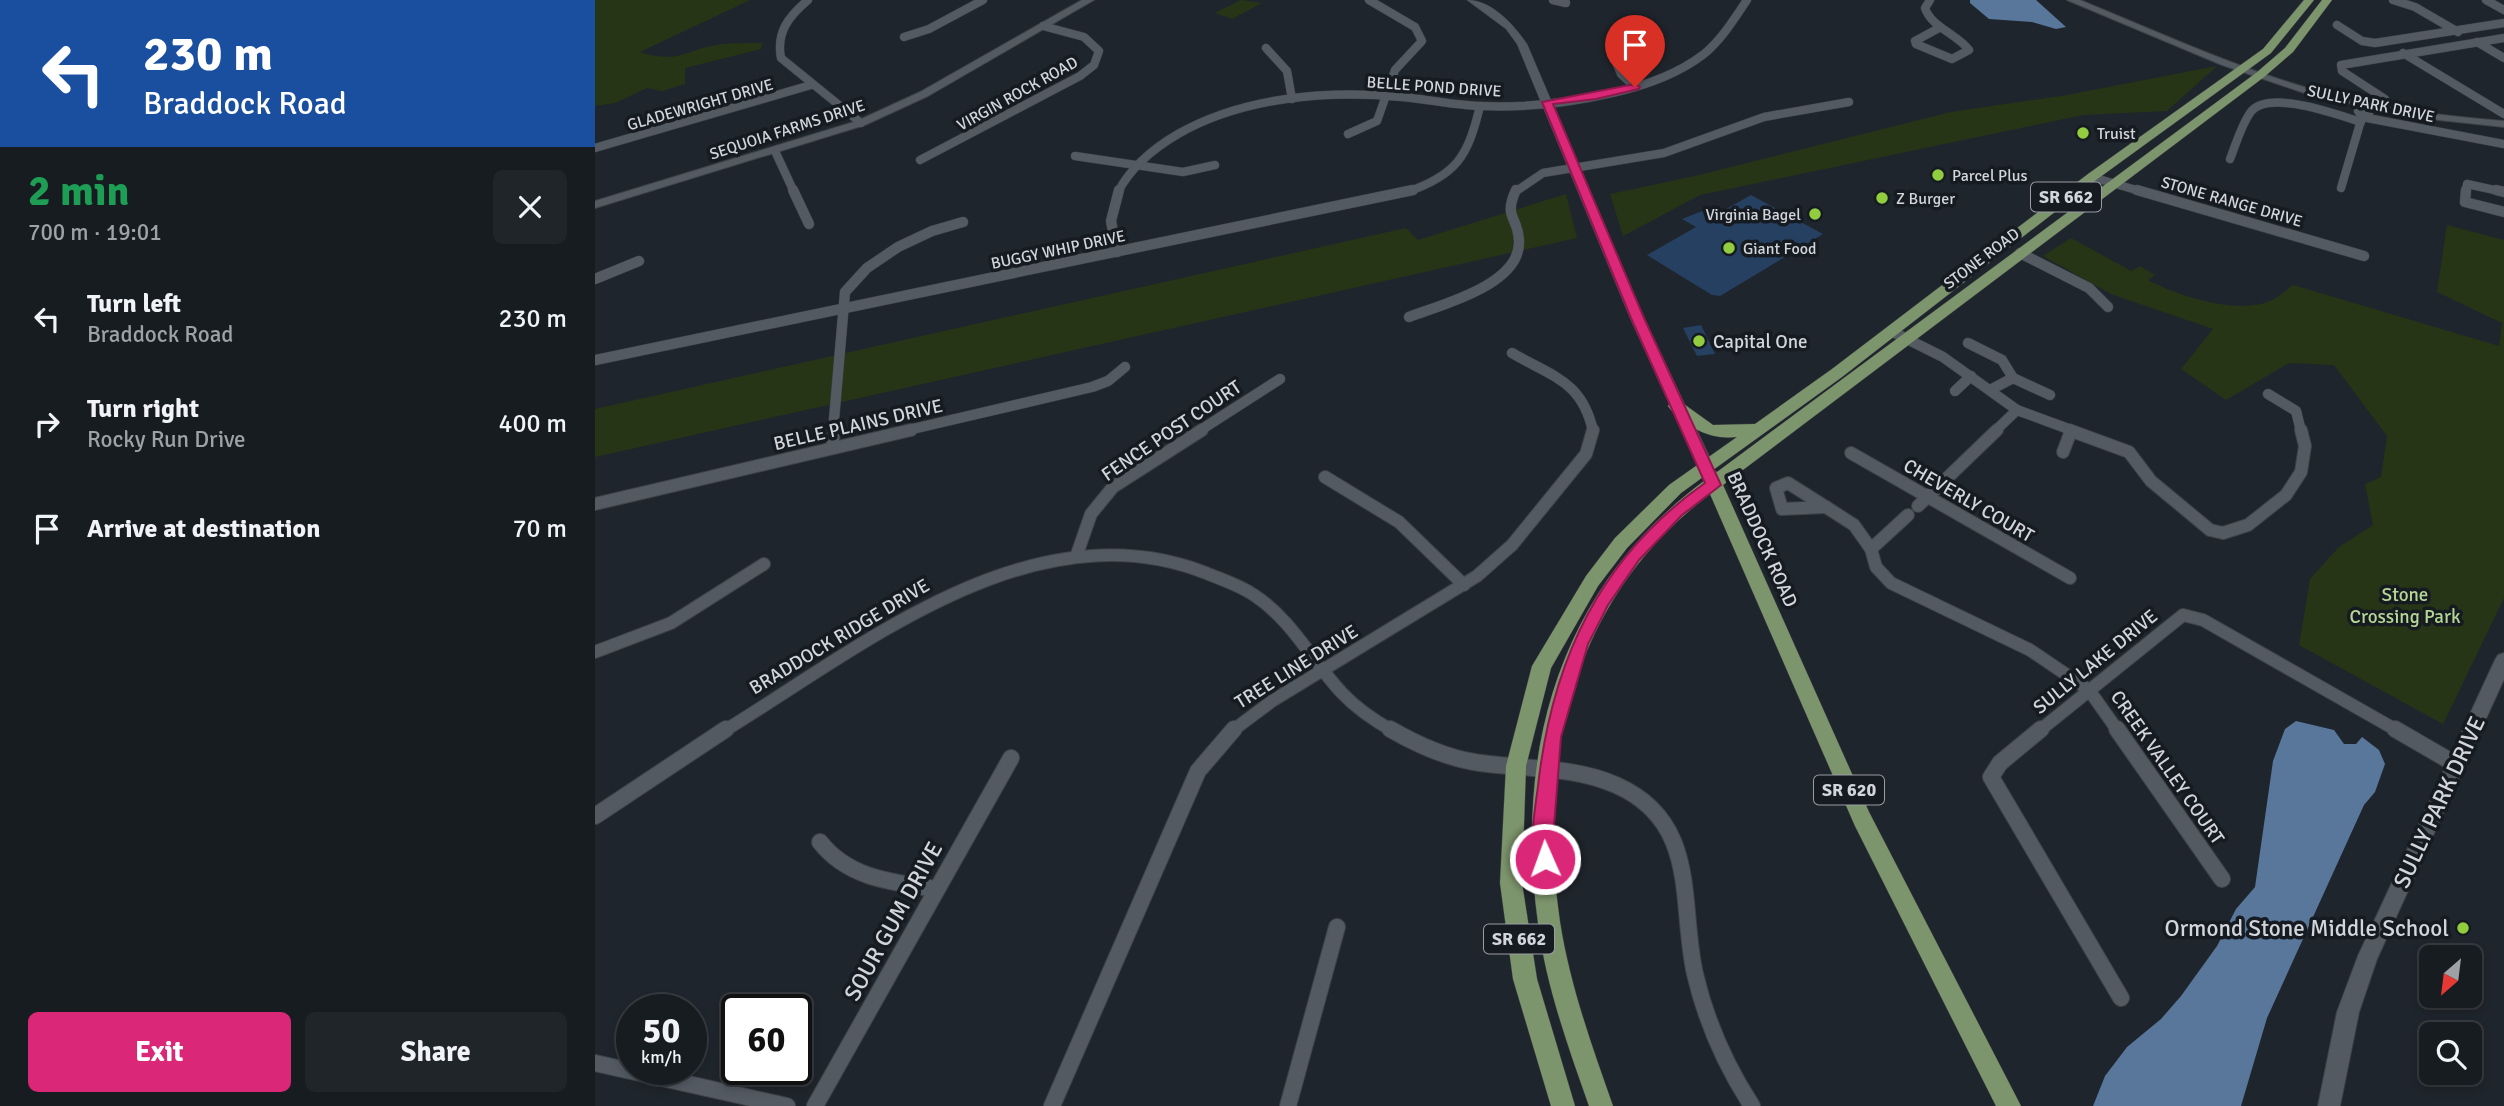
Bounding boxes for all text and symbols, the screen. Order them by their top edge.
pin [1605,15,1665,87]
text: 230 m [143,24,273,84]
icon: arrive [1616,26,1654,64]
icon: left [28,28,119,119]
street label: VIRGIN ROCK ROAD [954,52,1081,135]
street label: BELLE POND DRIVE [1366,72,1502,102]
street label: GLADEWRIGHT DRIVE [625,75,776,135]
street label: SULLY PARK DRIVE [2305,81,2436,127]
text: Braddock Road [143,84,347,123]
street label: SEQUOIA FARMS DRIVE [707,95,868,165]
place label: Truist [2097,124,2136,144]
marker: Truist [2075,125,2091,141]
text: 2 min [28,166,129,217]
place label: Parcel Plus [1952,166,2027,186]
marker: Parcel Plus [1930,167,1946,183]
button: close [493,170,567,244]
street label: STONE RANGE DRIVE [2159,172,2305,232]
road number: SR 662 [2031,182,2101,212]
place label: Z Burger [1896,189,1955,209]
marker: Z Burger [1874,190,1890,206]
place label: Virginia Bagel [1705,205,1801,225]
marker: Virginia Bagel [1807,206,1823,222]
text: 700 m · 19:01 [28,218,162,247]
street label: STONE ROAD [1940,224,2023,294]
street label: BUGGY WHIP DRIVE [989,226,1127,274]
place label: Giant Food [1743,239,1817,259]
marker: Giant Food [1721,240,1737,256]
text: Turn left [87,288,181,320]
icon: left [28,300,66,338]
text: 230 m [498,303,567,335]
text: Braddock Road [87,320,233,349]
place label: Capital One [1713,330,1808,354]
marker: Capital One [1691,333,1707,349]
street label: FENCE POST COURT [1097,375,1247,487]
text: Turn right [87,393,199,425]
street label: BELLE PLAINS DRIVE [771,394,945,456]
icon: right [28,405,66,443]
text: 400 m [498,408,567,440]
text: Rocky Run Drive [87,425,246,454]
street label: CHEVERLY COURT [1899,454,2039,548]
street label: BRADDOCK ROAD [1721,468,1803,611]
icon: arrive [28,510,66,548]
text: Arrive at destination [87,513,320,545]
text: 70 m [512,513,567,545]
street label: BRADDOCK RIDGE DRIVE [745,574,934,700]
park label: Stone Crossing Park [2350,583,2461,629]
street label: SULLY LAKE DRIVE [2029,604,2163,719]
street label: TREE LINE DRIVE [1231,619,1362,714]
street label: CREEK VALLEY COURT [2105,686,2230,850]
street label: SULLY PARK DRIVE [2387,712,2492,893]
road number: SR 620 [1814,776,1884,804]
position arrow [1508,822,1582,896]
street label: SOUR GUM DRIVE [838,837,949,1006]
place label: Ormond Stone Middle School [2165,914,2449,943]
marker: Ormond Stone Middle School [2455,920,2471,936]
road number: SR 662 [1484,924,1554,954]
north arrow [2419,945,2481,1008]
map controls [2419,945,2482,1085]
speed limit sign: 60 [721,994,812,1085]
text: 50 [643,1009,680,1052]
button: Exit [28,1012,291,1092]
button: Share [305,1012,567,1092]
button: search [2419,1022,2482,1085]
text: km/h [641,1046,682,1068]

